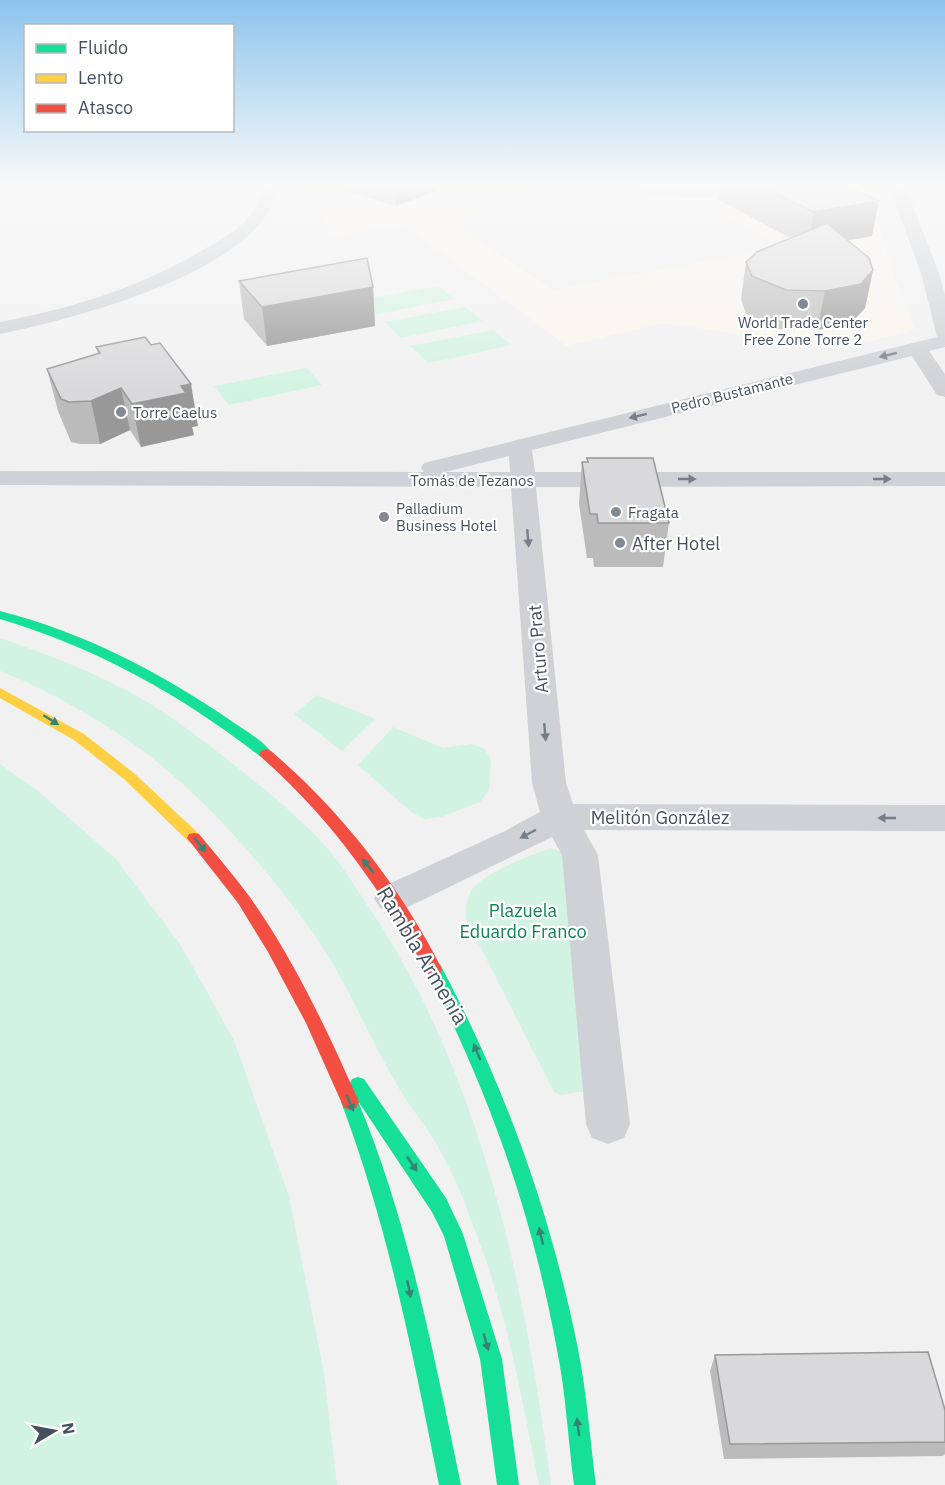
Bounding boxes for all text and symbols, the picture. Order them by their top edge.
legend [24,24,234,132]
text: Fluido [78,36,128,59]
text: Lento [78,66,123,89]
text: Atasco [78,96,133,119]
marker: World Trade Center Free Zone Torre 2 [796,297,810,311]
place label: World Trade Center Free Zone Torre 2 [738,313,869,349]
one-way arrow [879,351,897,361]
street label: Pedro Bustamante [669,369,795,417]
place label: Torre Caelus [133,403,217,422]
marker: Torre Caelus [114,405,128,419]
one-way arrow [628,412,647,422]
street label: Tomás de Tezanos [410,471,534,490]
one-way arrow [677,474,696,484]
one-way arrow [872,474,891,484]
place label: Palladium Business Hotel [396,499,497,535]
place label: Fragata [628,503,679,522]
marker: Fragata [609,505,623,519]
marker: Palladium Business Hotel [377,510,391,524]
one-way arrow [524,529,533,548]
place label: After Hotel [632,532,720,555]
marker: After Hotel [613,536,627,550]
street label: Arturo Prat [523,604,553,694]
one-way arrow [43,715,59,726]
one-way arrow [540,723,550,742]
street label: Melitón González [591,806,729,829]
one-way arrow [877,813,896,823]
one-way arrow [519,829,536,839]
one-way arrow [193,837,206,853]
one-way arrow [362,858,375,874]
street label: Rambla Armenia [371,881,475,1029]
park label: Plazuela Eduardo Franco [460,899,586,943]
one-way arrow [472,1042,482,1060]
one-way arrow [345,1095,355,1113]
one-way arrow [406,1155,417,1172]
one-way arrow [536,1226,545,1245]
one-way arrow [404,1280,414,1298]
one-way arrow [482,1333,491,1351]
north arrow [24,1401,84,1461]
one-way arrow [573,1417,582,1436]
text: N [58,1421,80,1436]

